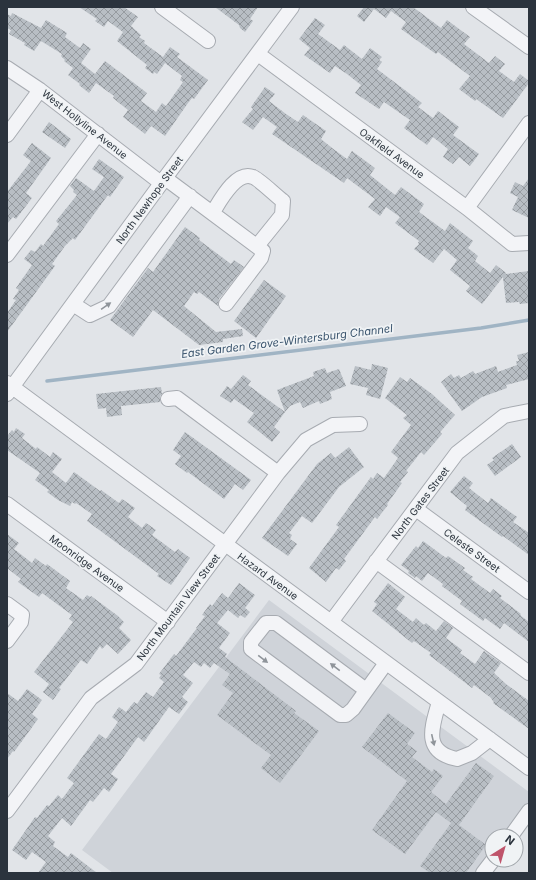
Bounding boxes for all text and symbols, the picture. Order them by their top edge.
street label: West Hollyline Avenue [40,87,130,161]
street label: Oakfield Avenue [357,125,427,181]
street label: North Newhope Street [113,153,185,246]
one-way arrow [101,302,112,310]
water label: East Garden Grove-Wintersburg Channel [180,321,394,361]
street label: North Gates Street [389,464,452,542]
street label: Celeste Street [441,526,503,575]
street label: Moonridge Avenue [47,532,127,594]
street label: Hazard Avenue [235,550,301,602]
street label: North Mountain View Street [134,551,223,663]
one-way arrow [258,654,269,663]
one-way arrow [329,663,340,671]
one-way arrow [431,734,437,746]
north arrow [484,828,524,868]
text: N [502,832,518,848]

